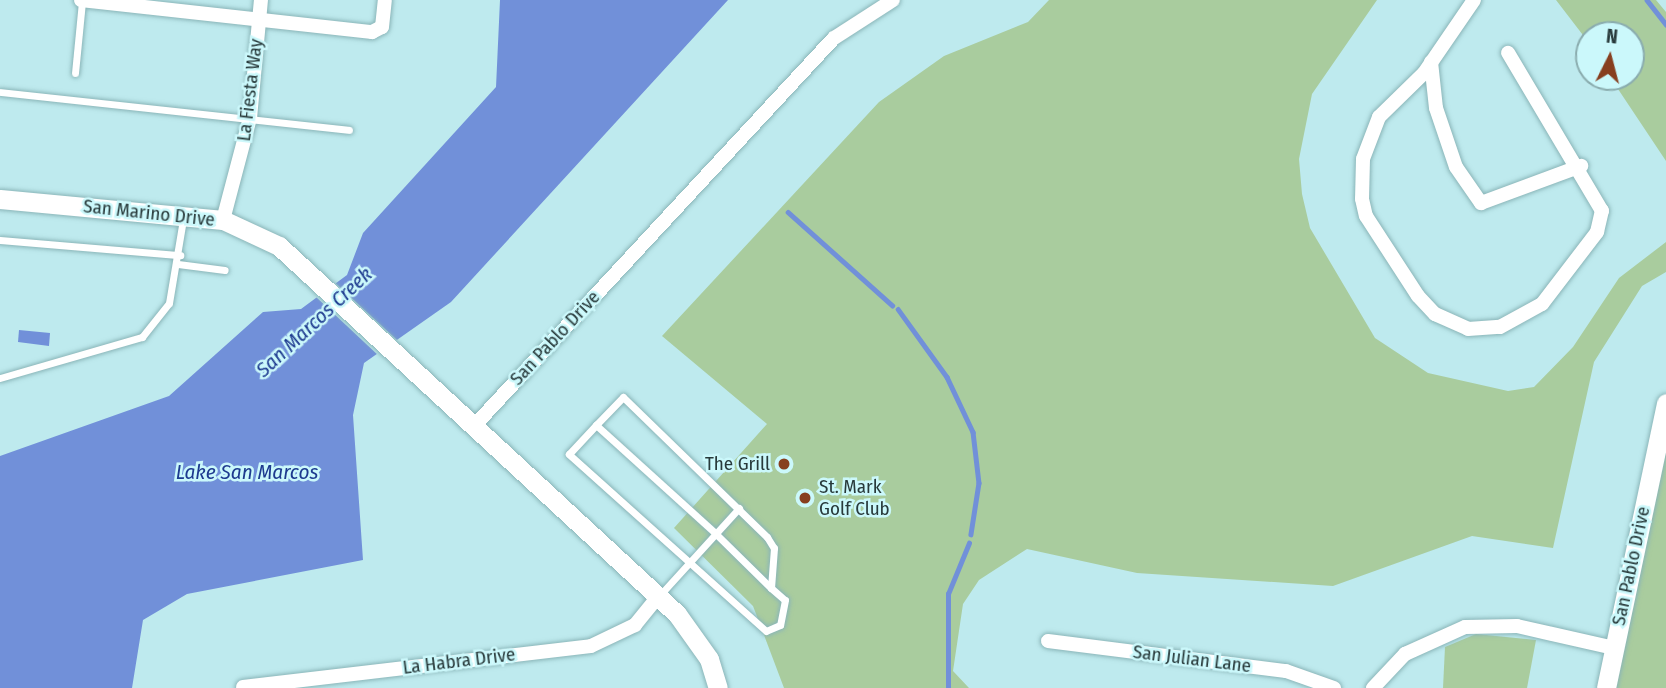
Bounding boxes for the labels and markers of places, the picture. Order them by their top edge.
place label: The Grill [705,453,770,475]
marker: The Grill [776,456,792,472]
place label: St. Mark Golf Club [819,476,890,520]
marker: St. Mark Golf Club [797,490,813,506]

